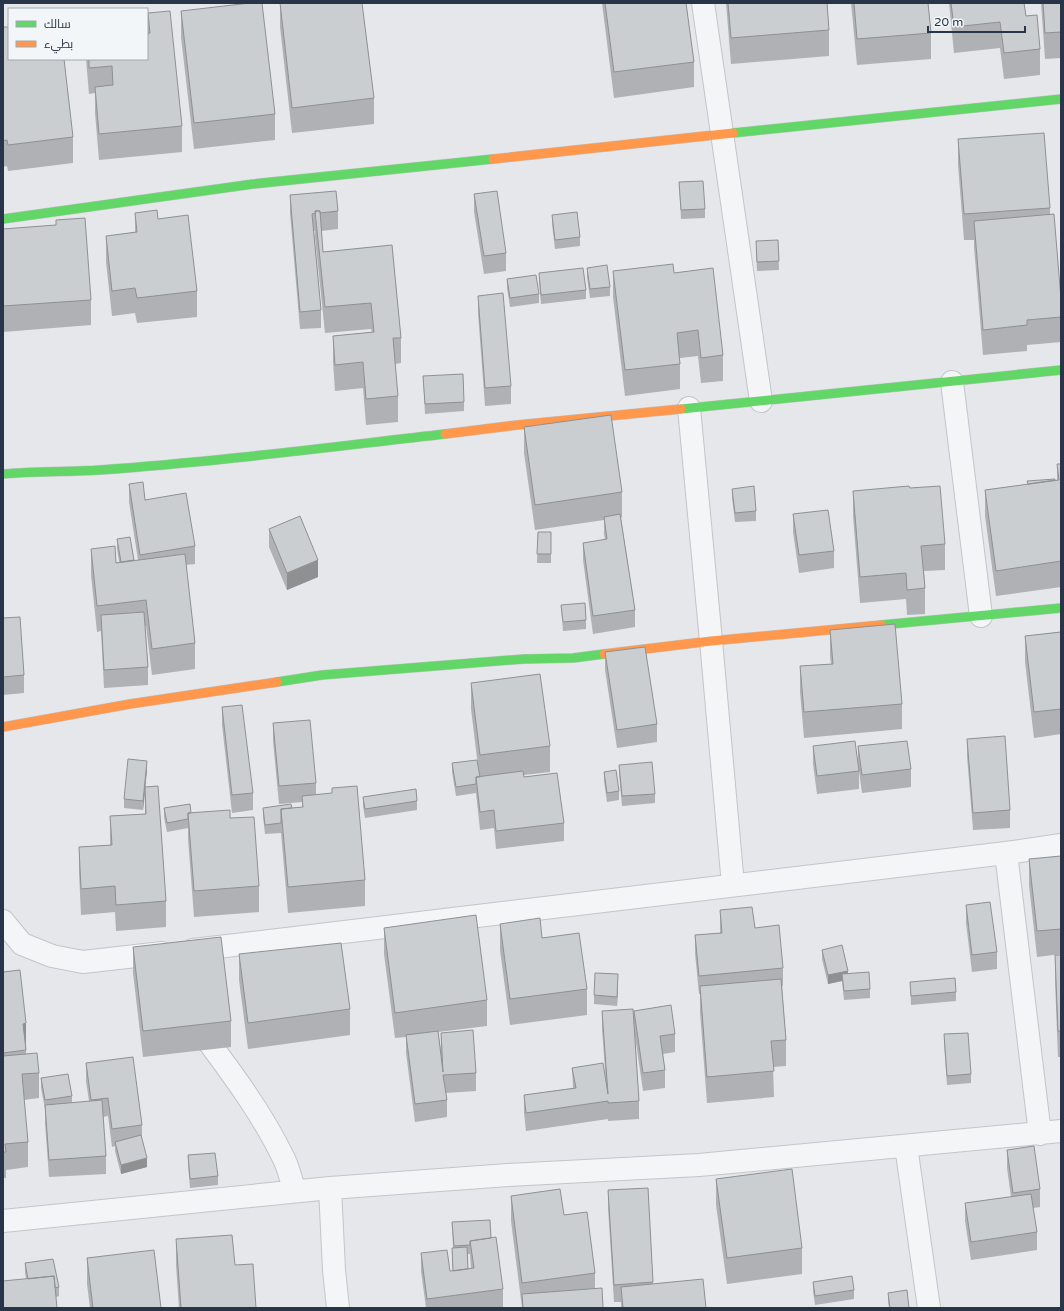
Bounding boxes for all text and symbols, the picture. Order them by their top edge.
legend [8,8,148,60]
scale bar [928,8,1025,34]
text: 20 m [934,15,963,29]
text: سالك [44,17,71,31]
text: بطيء [44,37,73,54]

